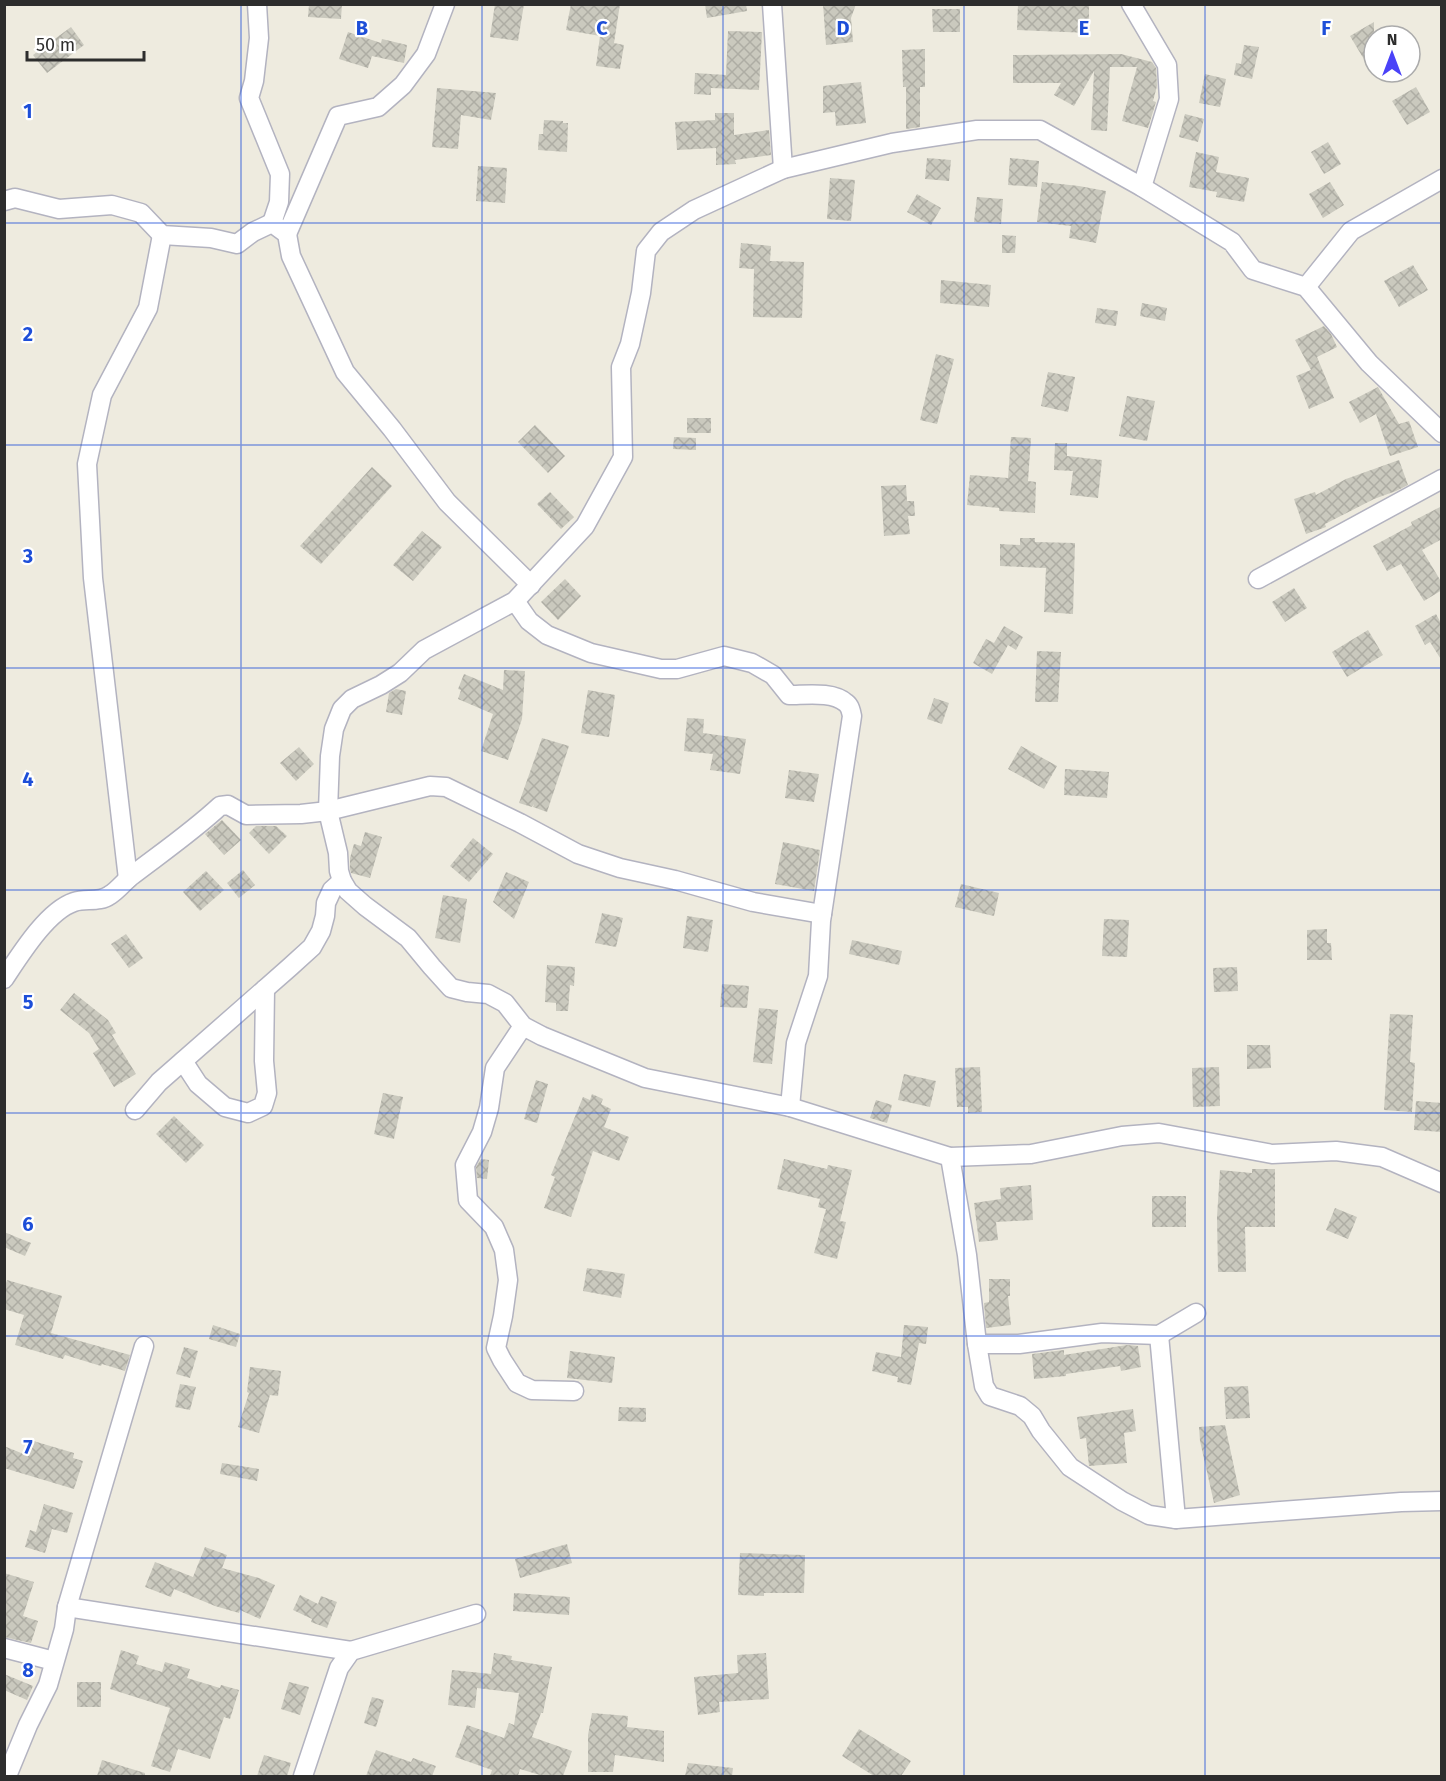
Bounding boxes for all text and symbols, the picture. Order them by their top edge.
text: B [356,16,368,40]
text: C [596,16,608,40]
text: D [836,16,850,40]
text: E [1079,16,1089,40]
text: F [1321,16,1331,40]
scale bar [27,24,144,62]
north arrow [1362,24,1422,84]
text: N [1387,30,1397,49]
text: 50 m [36,34,75,56]
text: 1 [23,99,33,123]
text: 2 [23,322,33,346]
text: 3 [22,544,33,568]
text: 4 [22,767,34,791]
text: 5 [23,990,34,1014]
text: 6 [22,1212,34,1236]
text: 7 [23,1435,33,1459]
text: 8 [22,1658,34,1682]

